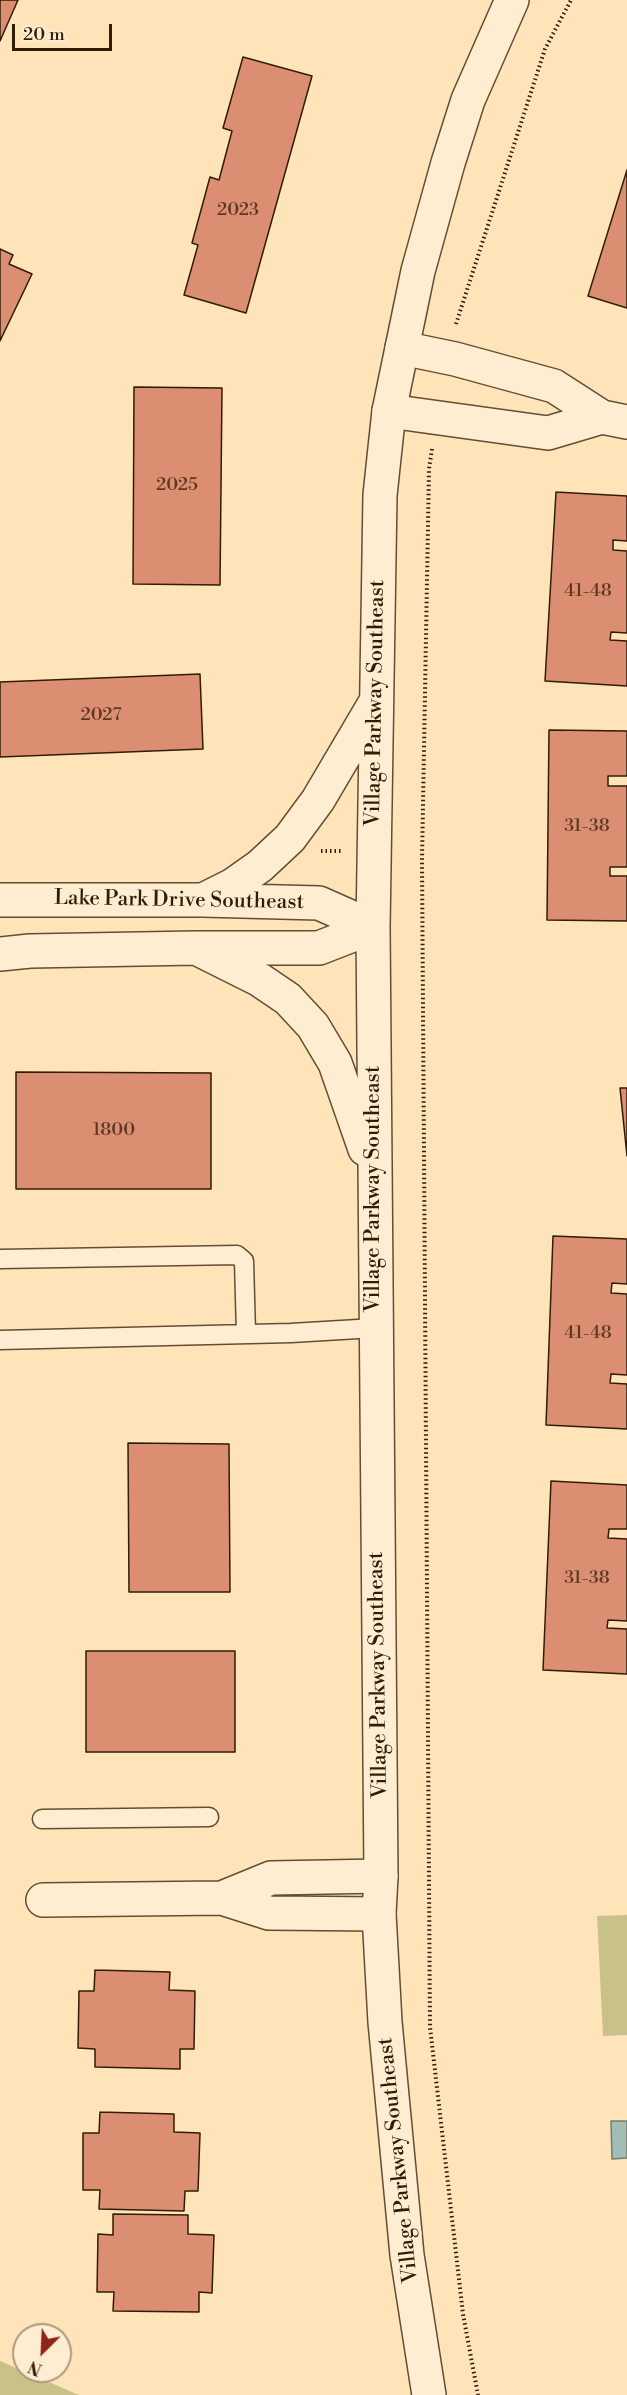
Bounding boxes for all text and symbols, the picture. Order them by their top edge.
scale bar [15,12,116,50]
text: 20 m [23,23,65,46]
house number: 2023 [217,200,259,222]
house number: 2025 [156,475,198,497]
street label: Village Parkway Southeast [361,579,391,827]
house number: 41-48 [564,581,612,603]
house number: 2027 [80,705,122,727]
house number: 31-38 [564,816,610,838]
street label: Lake Park Drive Southeast [54,886,304,916]
street label: Village Parkway Southeast [361,1066,387,1312]
house number: 1800 [93,1120,135,1142]
house number: 41-48 [564,1323,612,1345]
street label: Village Parkway Southeast [364,1551,394,1799]
house number: 31-38 [564,1568,610,1590]
street label: Village Parkway Southeast [374,2036,424,2284]
north arrow [12,2323,72,2383]
text: N [26,2356,45,2379]

